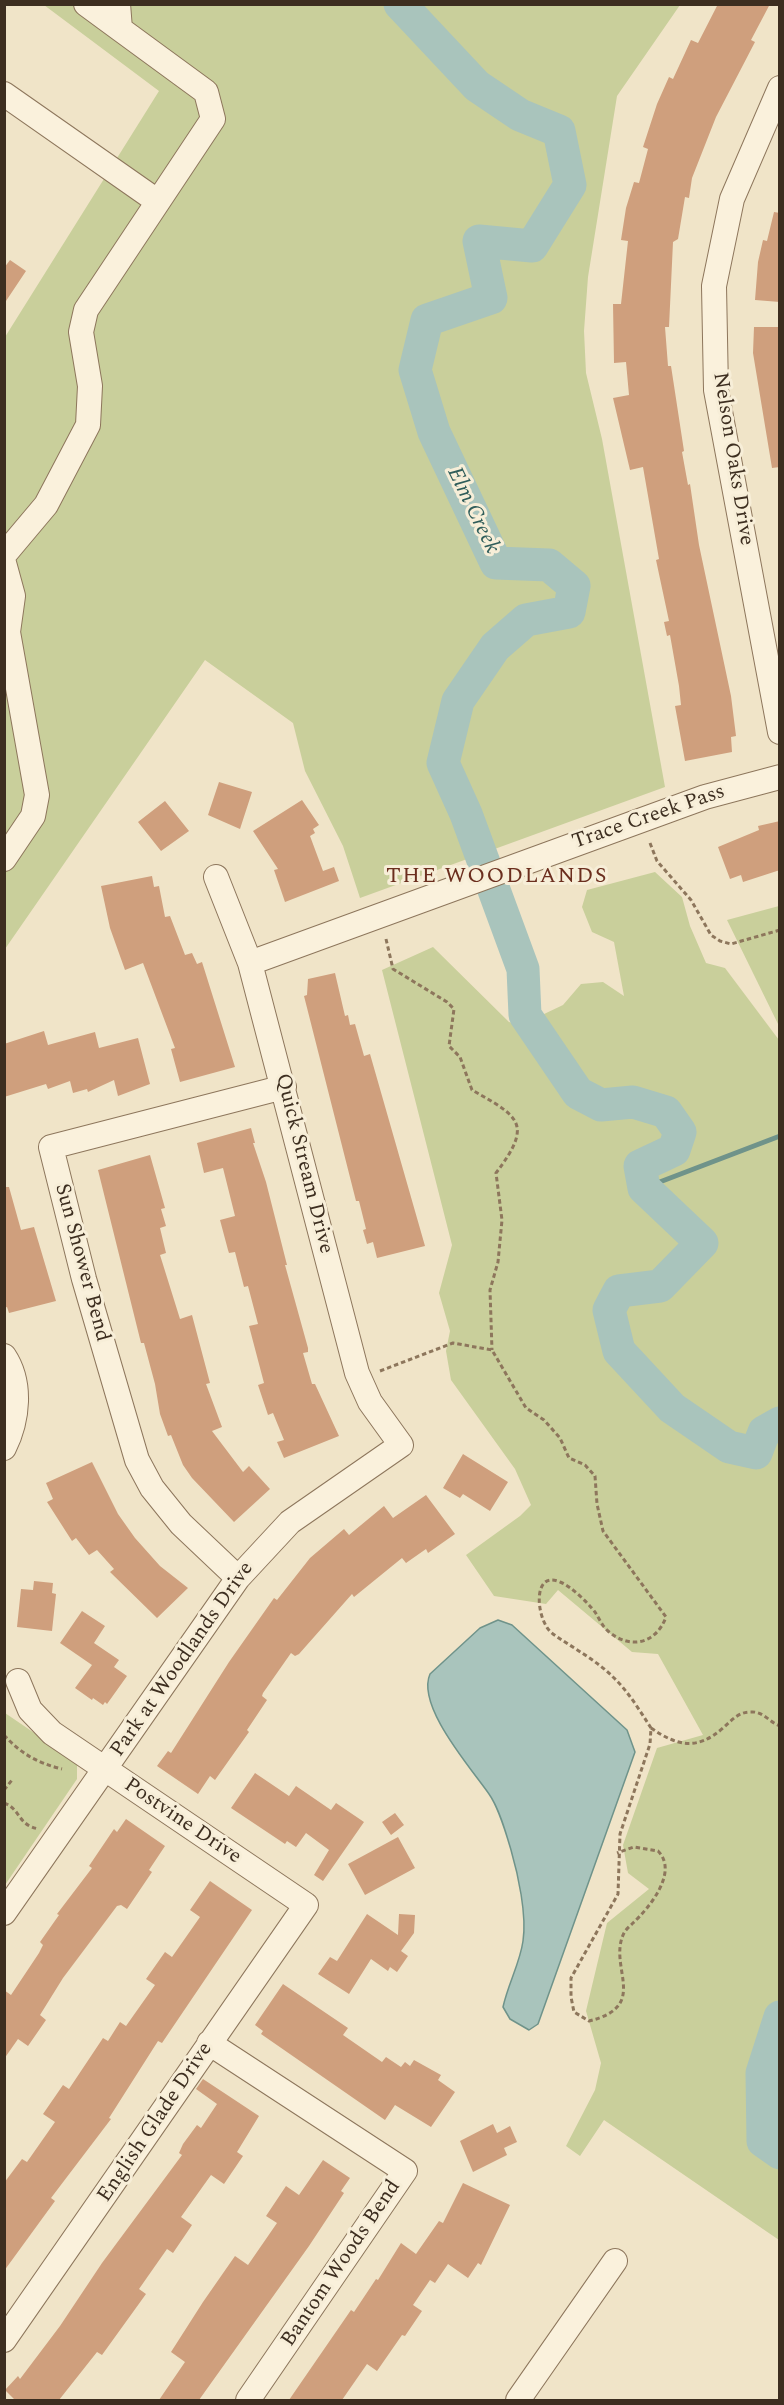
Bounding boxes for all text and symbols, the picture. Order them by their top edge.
street label: Nelson Oaks Drive [706,371,758,547]
water label: Elm Creek [440,463,504,559]
street label: Trace Creek Pass [569,780,729,856]
district label: THE WOODLANDS [386,865,608,891]
street label: Quick Stream Drive [268,1071,338,1257]
street label: Sun Shower Bend [48,1181,114,1345]
street label: Park at Woodlands Drive [106,1558,260,1762]
street label: Postvine Drive [118,1773,246,1871]
street label: English Glade Drive [93,2038,219,2208]
street label: Bantom Woods Bend [277,2176,407,2352]

